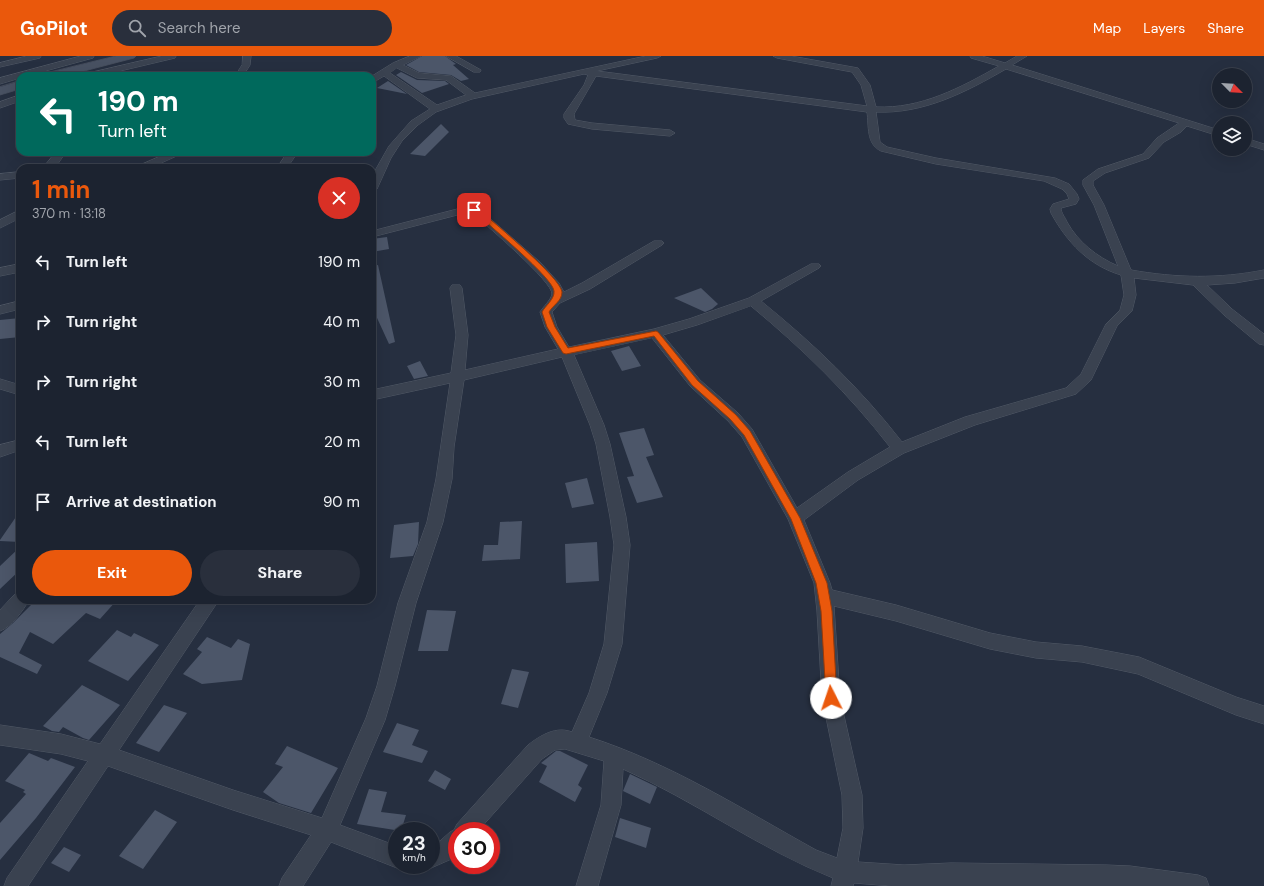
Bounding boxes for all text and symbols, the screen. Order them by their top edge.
search box [112,10,392,46]
text: GoPilot [20,16,88,41]
icon: search [126,17,148,39]
text: Search here [158,18,241,38]
text: Map [1093,19,1121,37]
text: Layers [1143,19,1185,37]
text: Share [1207,19,1244,37]
north arrow [1212,68,1252,108]
map controls [1212,68,1252,156]
text: 190 m [98,83,179,120]
icon: left [32,88,84,140]
button: layers [1212,116,1252,156]
text: Turn left [98,119,167,143]
text: 1 min [32,174,90,205]
button: close [318,177,360,219]
pin [457,193,491,227]
icon: arrive [463,199,485,221]
text: 370 m · 13:18 [32,205,106,222]
icon: left [32,251,54,273]
text: Turn left [66,252,127,272]
text: 190 m [318,252,360,272]
icon: right [32,311,54,333]
text: Turn right [66,312,137,332]
text: 40 m [323,312,360,332]
icon: right [32,371,54,393]
text: Turn right [66,372,137,392]
text: 30 m [324,372,360,392]
icon: left [32,431,54,453]
text: Turn left [66,432,127,452]
text: 20 m [324,432,360,452]
icon: arrive [32,491,54,513]
text: Arrive at destination [66,492,217,512]
text: 90 m [323,492,360,512]
button: Exit [32,550,192,596]
button: Share [200,550,360,596]
position arrow [810,677,852,719]
speed limit sign: 30 [448,822,500,874]
text: 23 [402,830,426,856]
text: km/h [402,851,426,864]

